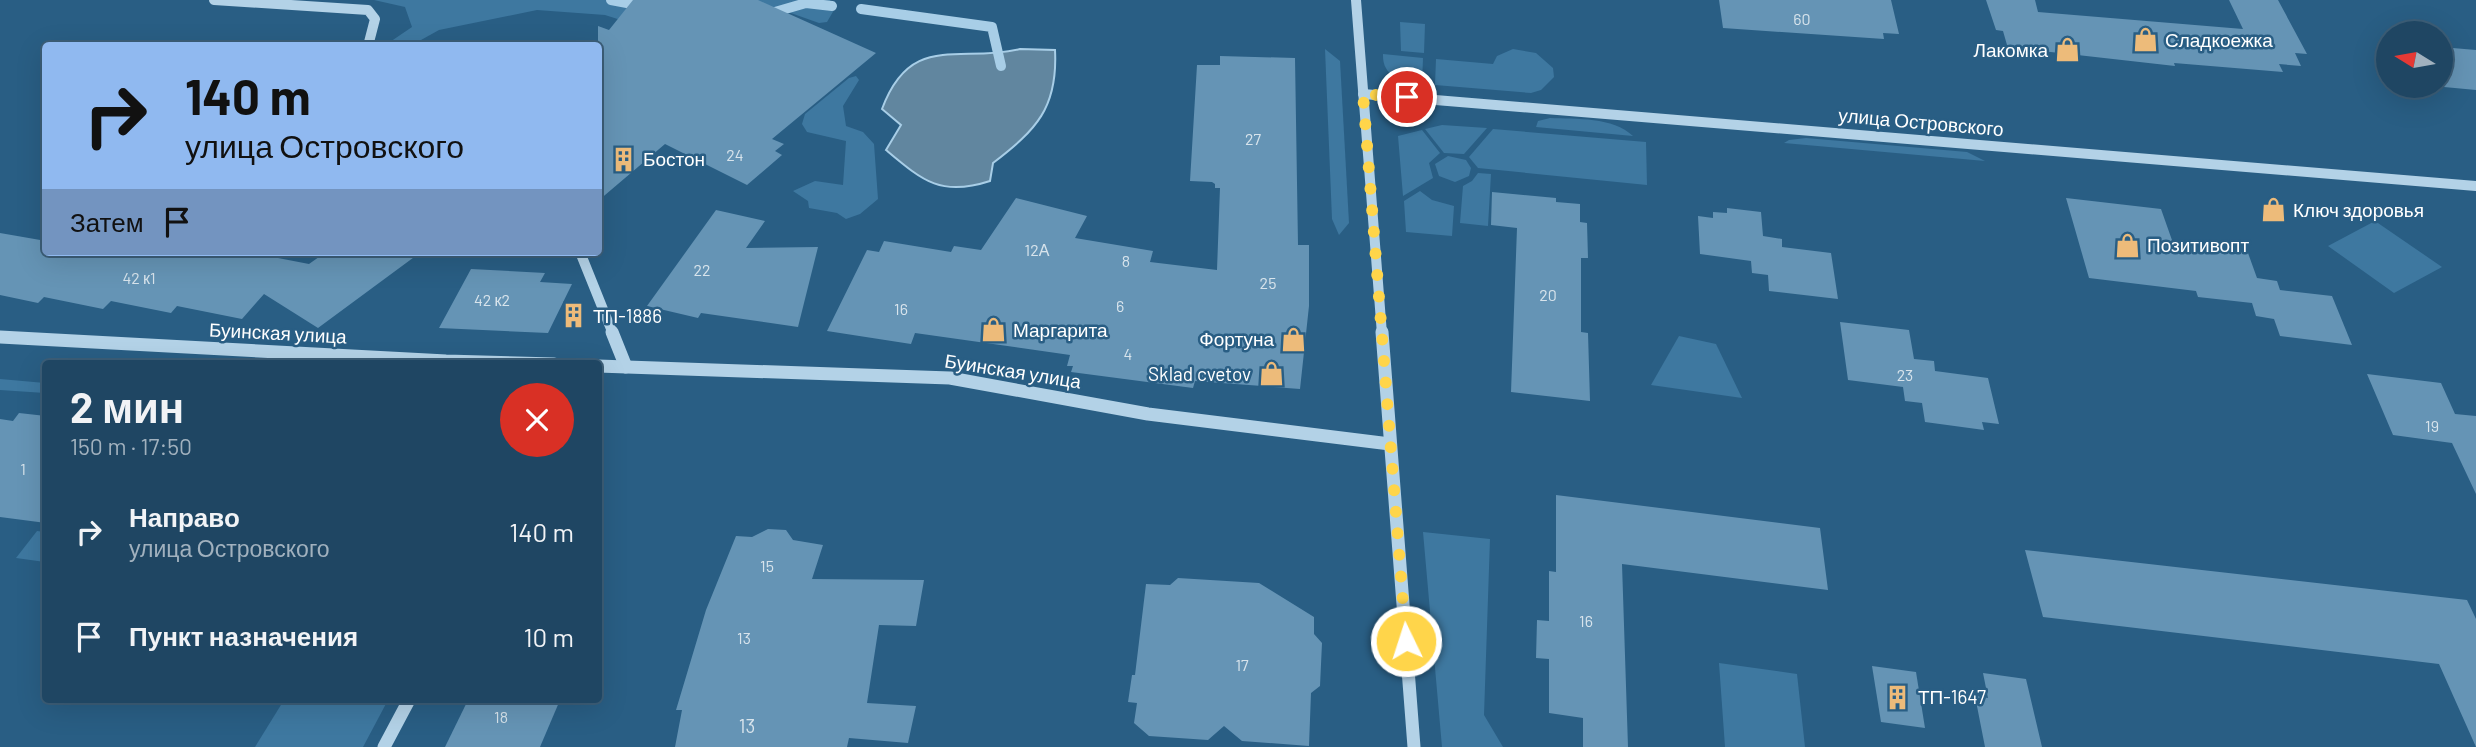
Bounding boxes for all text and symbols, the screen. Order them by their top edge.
house number: 60 [1793,9,1811,28]
north arrow [2376,21,2454,98]
map controls [2376,21,2453,98]
shop icon: Сладкоежка [2131,26,2159,54]
place label: Сладкоежка [2165,28,2273,51]
shop icon: Лакомка [2054,36,2082,64]
place label: Лакомка [1974,38,2048,61]
text: 140 m [185,66,311,125]
pin [1377,67,1437,127]
icon: right [70,70,161,161]
icon: arrive [1388,78,1426,116]
street label: улица Островского [1838,103,2005,140]
text: улица Островского [185,126,464,164]
house number: 27 [1245,129,1261,148]
building icon: Бостон [609,145,637,173]
house number: 24 [726,145,744,164]
place label: Бостон [643,147,705,170]
shop icon: Ключ здоровья [2259,196,2287,224]
place label: Ключ здоровья [2293,198,2424,221]
icon: arrive [158,203,196,241]
text: Затем [70,206,144,237]
shop icon: Позитивопт [2113,231,2141,259]
place label: Позитивопт [2147,233,2249,256]
house number: 12А [1025,240,1050,259]
house number: 8 [1122,251,1130,270]
house number: 22 [693,260,711,279]
house number: 42 к1 [122,268,156,287]
house number: 25 [1260,273,1276,292]
house number: 20 [1539,285,1557,304]
house number: 42 к2 [474,290,510,309]
house number: 6 [1116,296,1124,315]
house number: 16 [894,299,908,318]
building icon: ТП-1886 [559,302,587,330]
place label: ТП-1886 [593,304,662,327]
shop icon: Маргарита [979,316,1007,344]
street label: Буинская улица [209,317,348,348]
place label: Маргарита [1013,318,1108,341]
shop icon: Фортуна [1280,325,1308,353]
place label: Фортуна [1199,327,1274,350]
house number: 4 [1124,344,1132,363]
street label: Буинская улица [943,348,1083,393]
shop icon: Sklad cvetov [1257,360,1285,388]
place label: Sklad cvetov [1148,362,1251,385]
house number: 23 [1897,365,1913,384]
text: 2 мин [70,381,184,431]
button: close [500,383,574,457]
house number: 19 [2425,416,2439,435]
text: 150 m · 17:50 [70,432,192,460]
house number: 1 [20,459,26,478]
text: Направо [129,501,240,532]
icon: right [70,513,108,551]
text: 140 m [509,516,574,547]
text: улица Островского [129,534,330,562]
house number: 15 [760,556,774,575]
position arrow [1369,604,1443,678]
house number: 16 [1579,611,1593,630]
icon: arrive [70,618,108,656]
text: Пункт назначения [129,620,358,651]
text: 10 m [524,621,574,652]
house number: 13 [737,628,751,647]
house number: 17 [1235,655,1249,674]
building icon: ТП-1647 [1884,683,1912,711]
place label: ТП-1647 [1918,685,1986,708]
house number: 18 [494,707,508,726]
house number: 13 [739,714,755,737]

